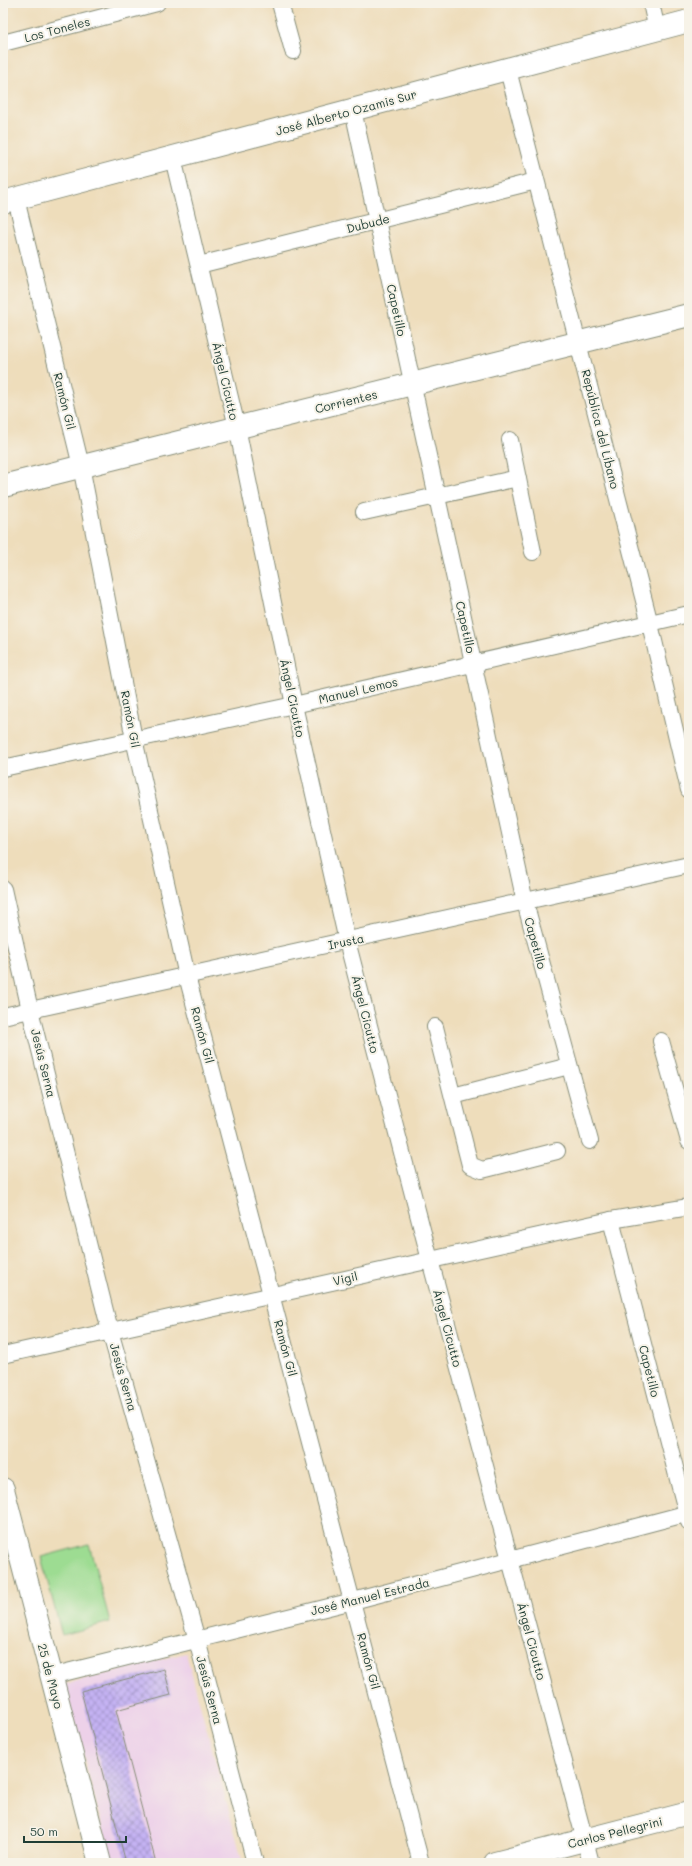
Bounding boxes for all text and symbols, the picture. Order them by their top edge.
street label: Los Toneles [22,13,92,45]
street label: José Alberto Ozamis Sur [274,85,418,139]
street label: Dubude [345,210,391,236]
street label: Capetillo [384,282,410,338]
street label: Ángel Cicutto [209,340,243,422]
street label: República del Líbano [578,368,624,490]
street label: Ramón Gil [50,371,80,431]
street label: Corrientes [313,385,379,417]
street label: Capetillo [453,599,479,655]
street label: Ángel Cicutto [277,657,309,739]
street label: Manuel Lemos [317,673,399,707]
street label: Ramón Gil [118,689,144,749]
street label: Capetillo [521,915,551,971]
street label: Irusta [327,929,365,953]
street label: Ángel Cicutto [349,973,383,1055]
street label: Ramón Gil [188,1005,218,1065]
street label: Jesús Serna [28,1027,60,1099]
street label: Vigil [331,1267,359,1289]
street label: Ángel Cicutto [430,1287,466,1369]
street label: Ramón Gil [271,1318,301,1378]
street label: Jesús Serna [107,1341,141,1413]
street label: Capetillo [636,1343,664,1399]
street label: José Manuel Estrada [309,1573,431,1619]
street label: Ángel Cicutto [514,1600,550,1682]
street label: Ramón Gil [354,1631,384,1691]
street label: 25 de Mayo [35,1642,67,1710]
street label: Jesús Serna [193,1654,227,1726]
street label: Carlos Pellegrini [566,1812,664,1852]
scale bar [24,1818,126,1844]
text: 50 m [30,1823,58,1839]

